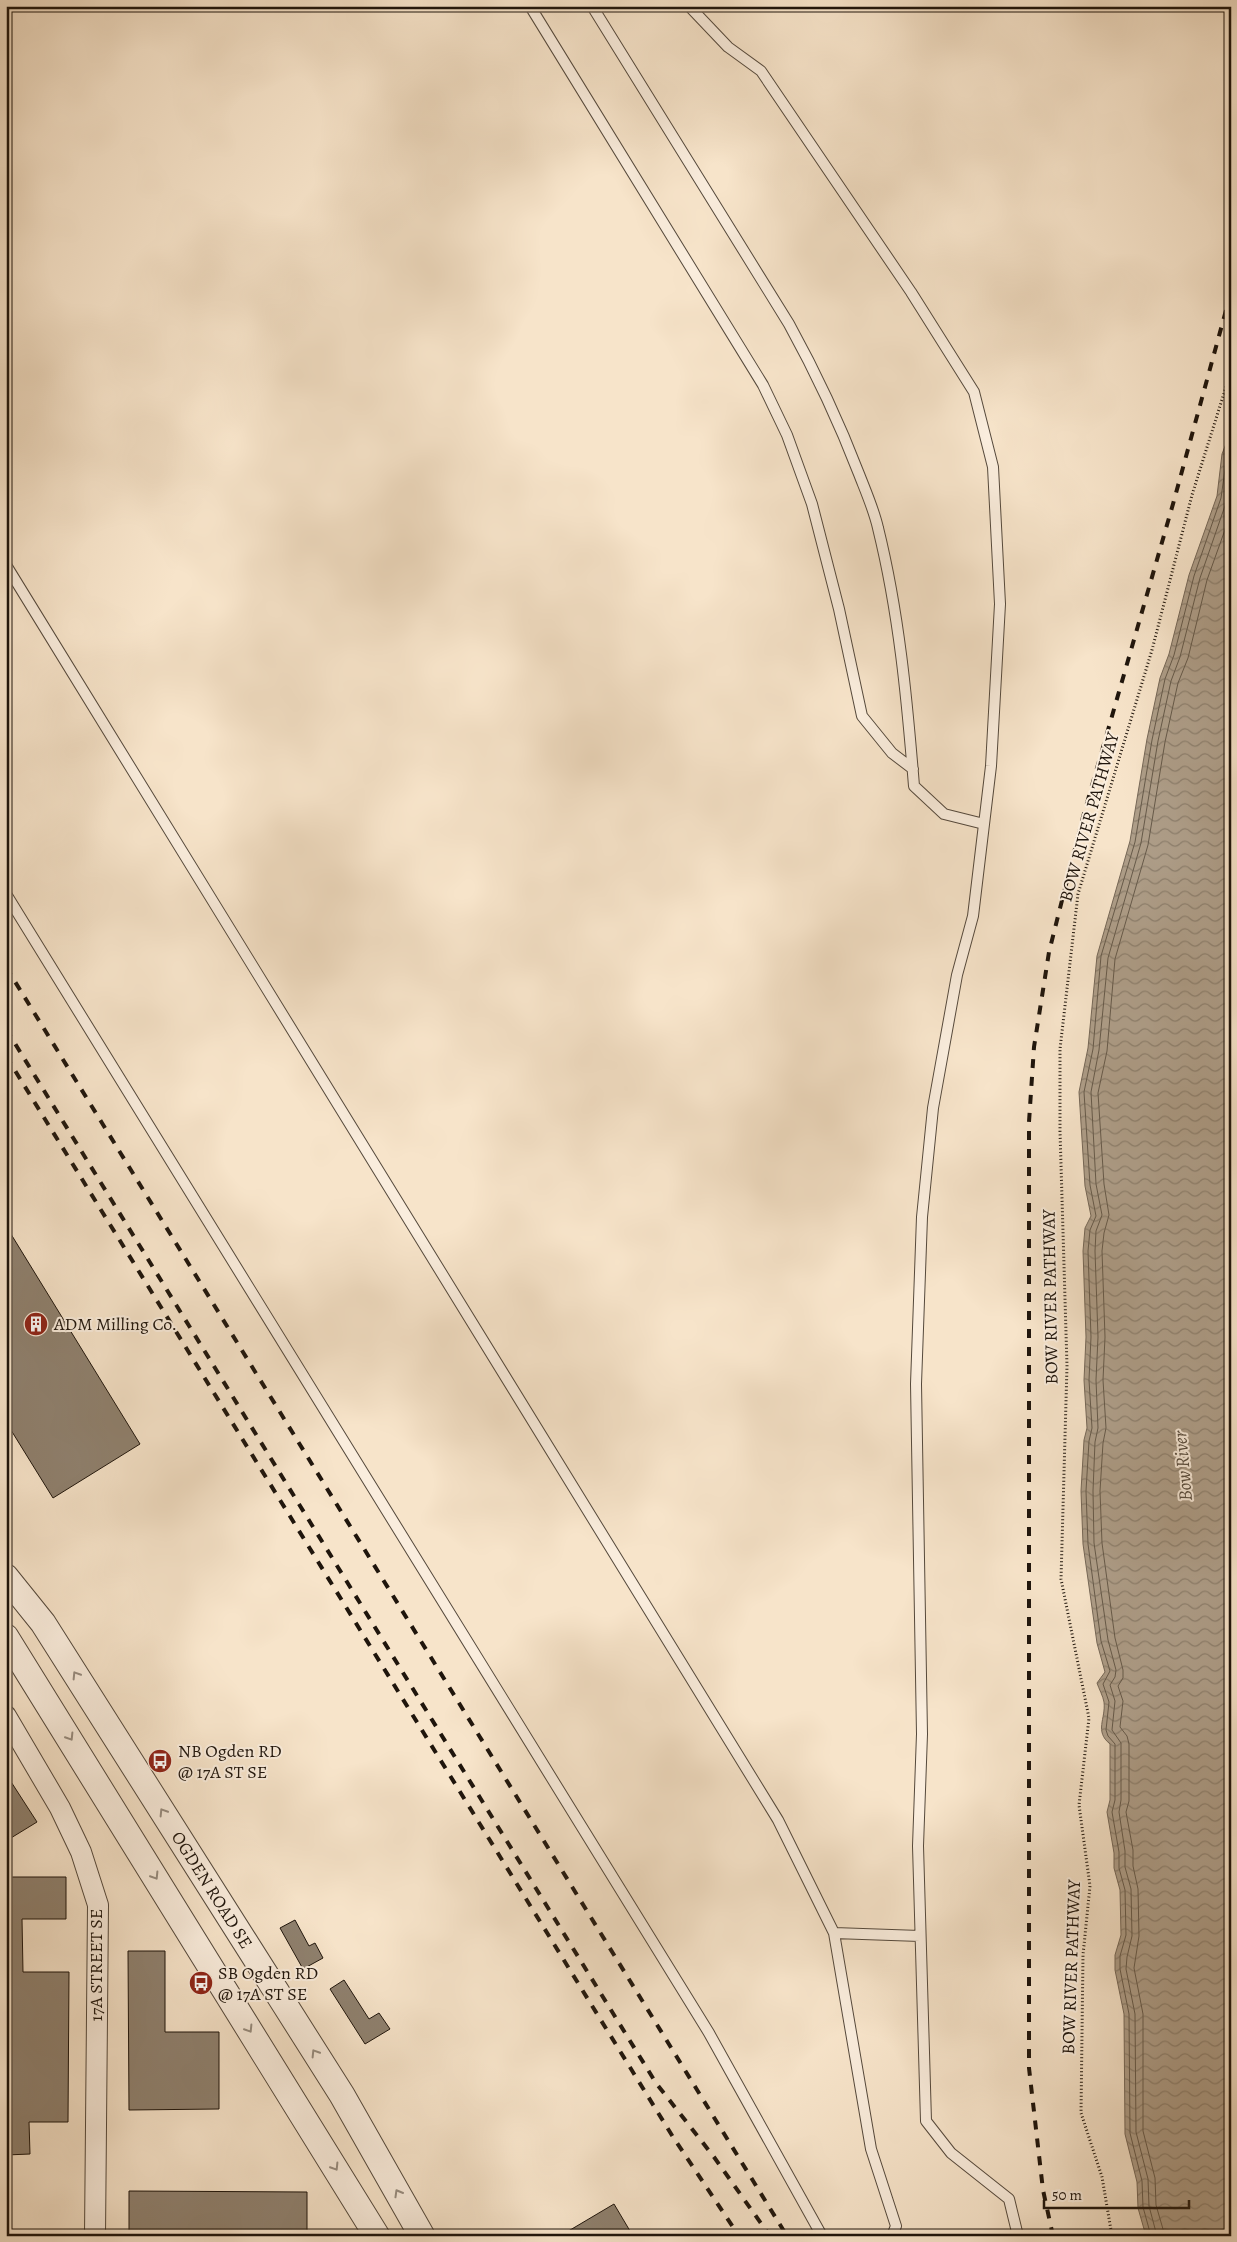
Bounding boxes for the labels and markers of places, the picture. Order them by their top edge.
building icon: ADM Milling Co. [23,1311,49,1337]
place label: ADM Milling Co. [53,1312,177,1336]
place label: NB Ogden RD @ 17A ST SE [178,1739,282,1784]
bus stop icon: NB Ogden RD @ 17A ST SE [147,1748,173,1774]
place label: SB Ogden RD @ 17A ST SE [218,1961,318,2006]
bus stop icon: SB Ogden RD @ 17A ST SE [188,1970,214,1996]

